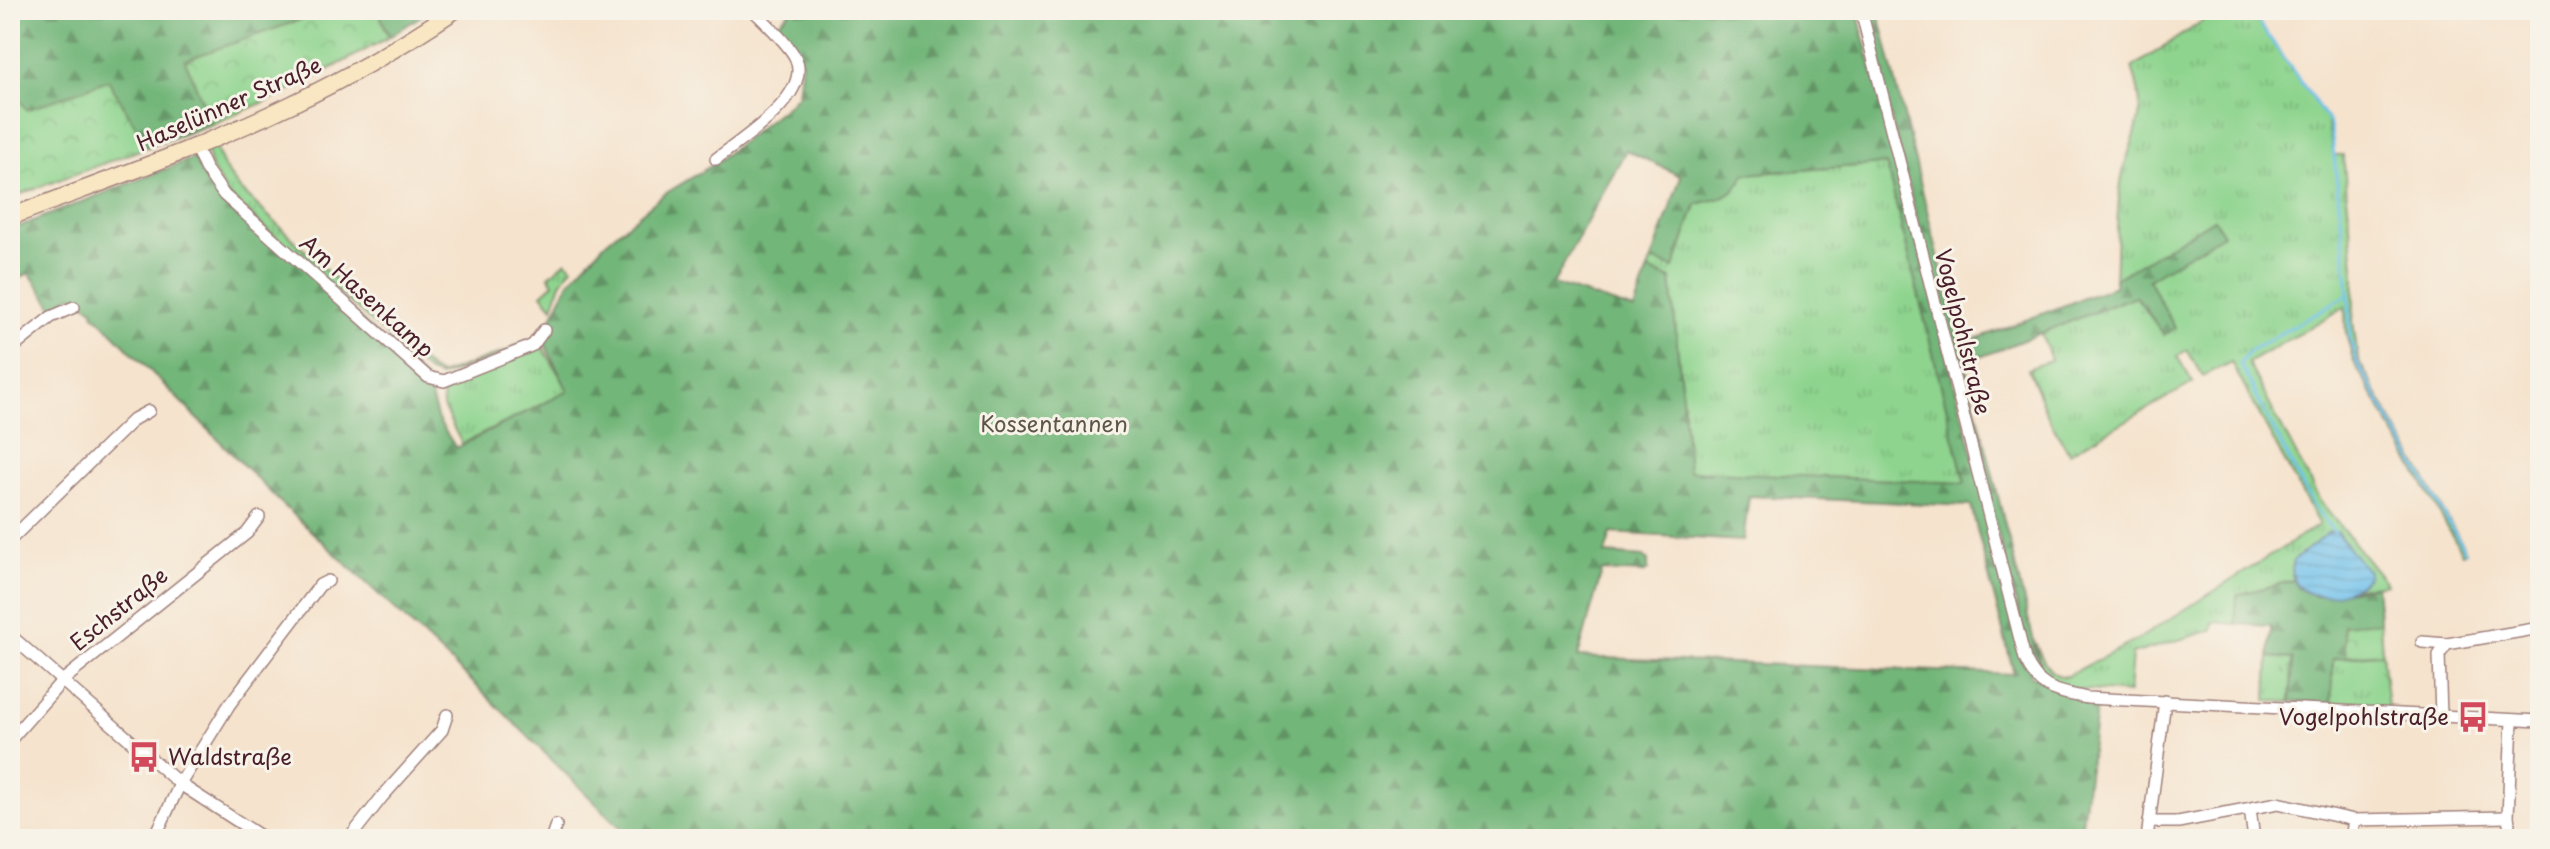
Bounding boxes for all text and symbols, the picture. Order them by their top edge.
street label: Haselünner Straße [130,47,326,158]
street label: Am Hasenkamp [294,226,442,364]
street label: Vogelpohlstraße [1928,245,2001,418]
park label: Kossentannen [980,406,1128,439]
street label: Eschstraße [62,558,174,657]
place label: Vogelpohlstraße [2279,699,2449,732]
bus stop icon: Vogelpohlstraße [2456,700,2490,734]
place label: Waldstraße [168,739,292,772]
bus stop icon: Waldstraße [127,740,161,774]

